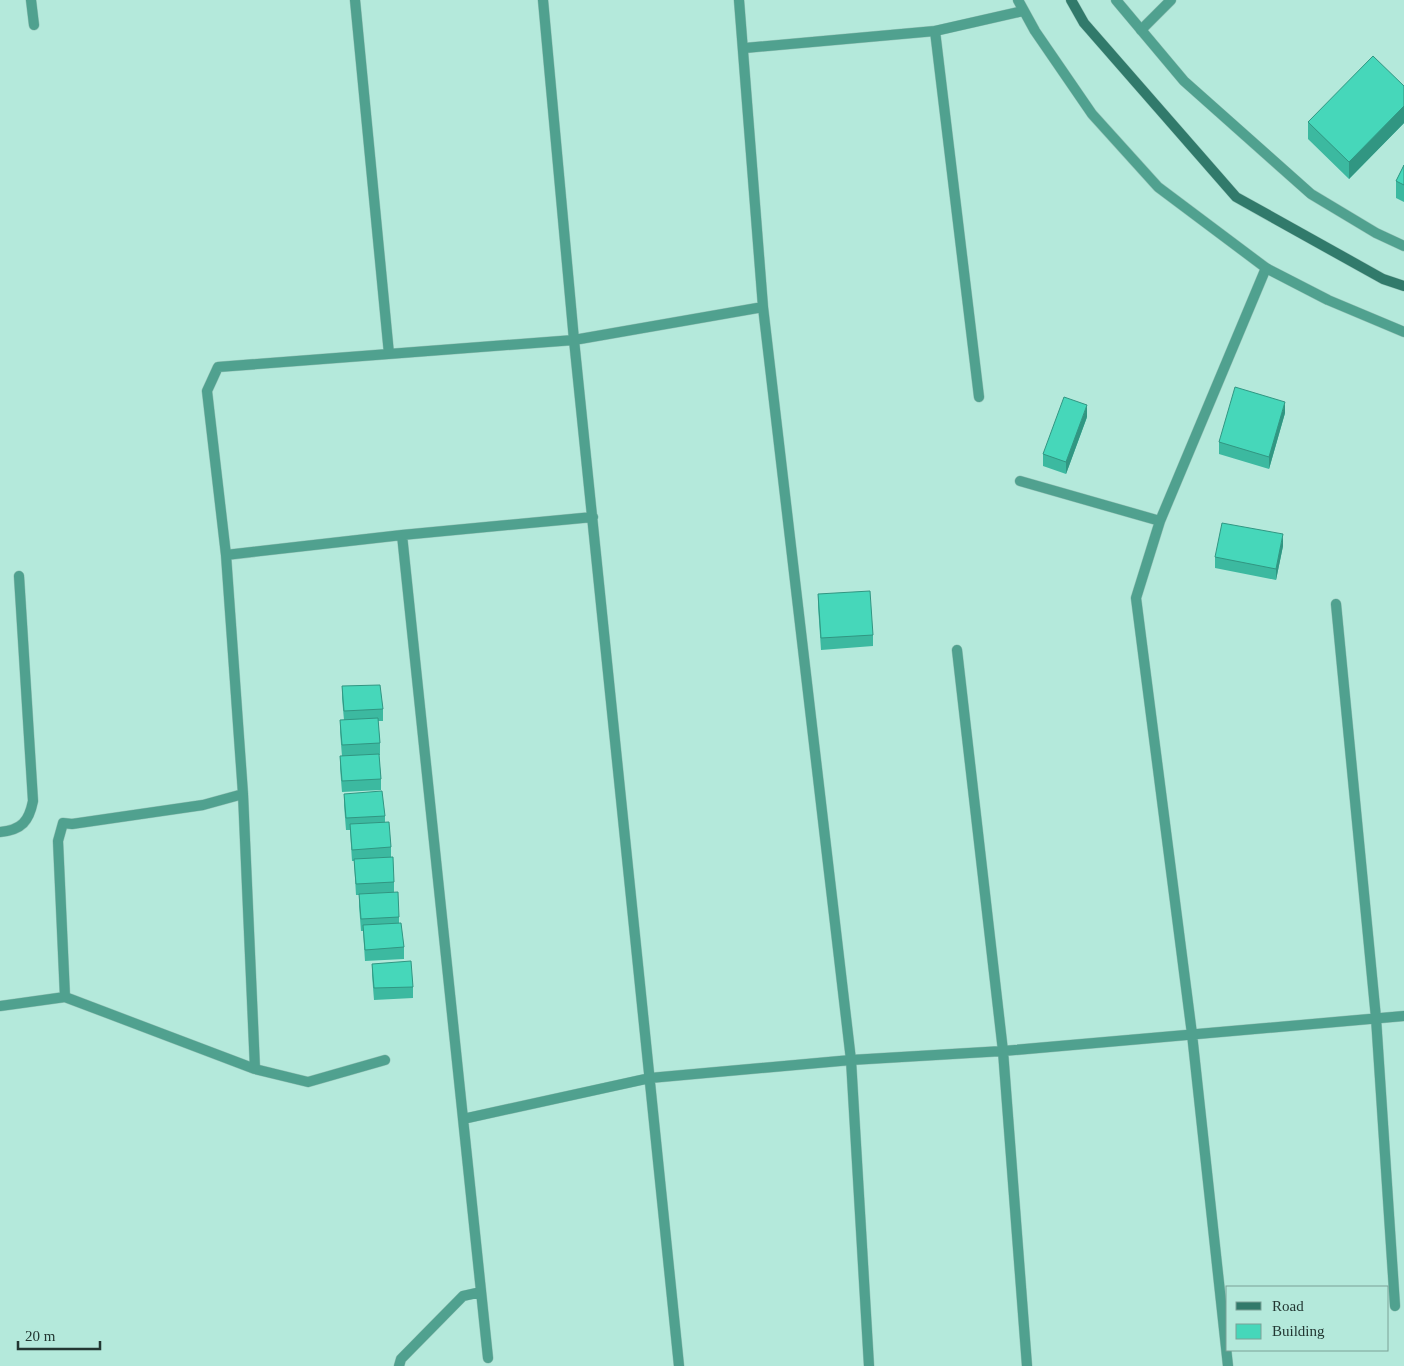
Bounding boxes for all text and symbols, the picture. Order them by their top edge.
legend [1226,1286,1389,1351]
text: Road [1272,1298,1304,1314]
scale bar [18,1318,100,1350]
text: Building [1272,1323,1325,1339]
text: 20 m [25,1328,56,1344]

